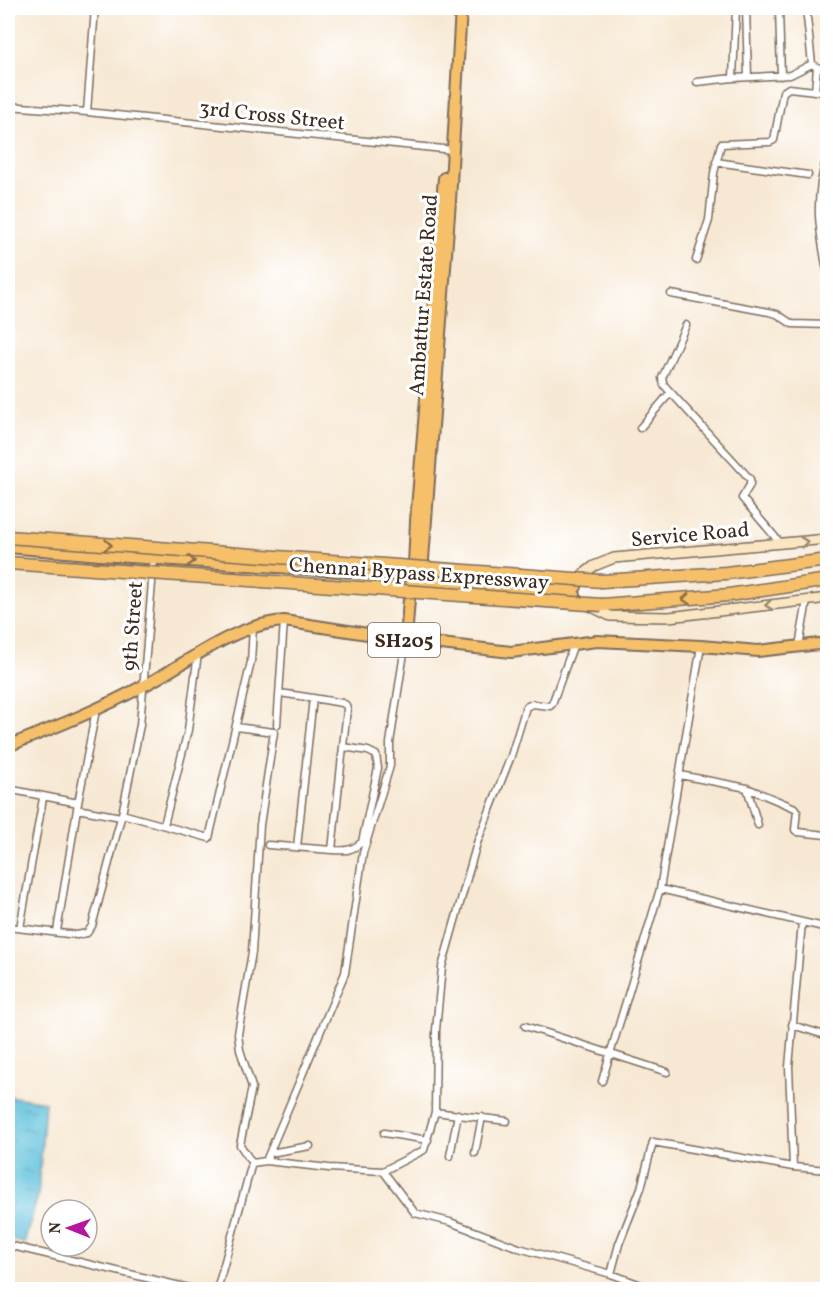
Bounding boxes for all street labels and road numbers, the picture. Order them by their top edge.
street label: 3rd Cross Street [197,94,346,139]
street label: Ambattur Estate Road [403,193,446,397]
street label: Service Road [630,516,751,555]
street label: Chennai Bypass Expressway [288,551,551,598]
street label: 9th Street [116,580,151,672]
road number: SH205 [368,623,440,657]

